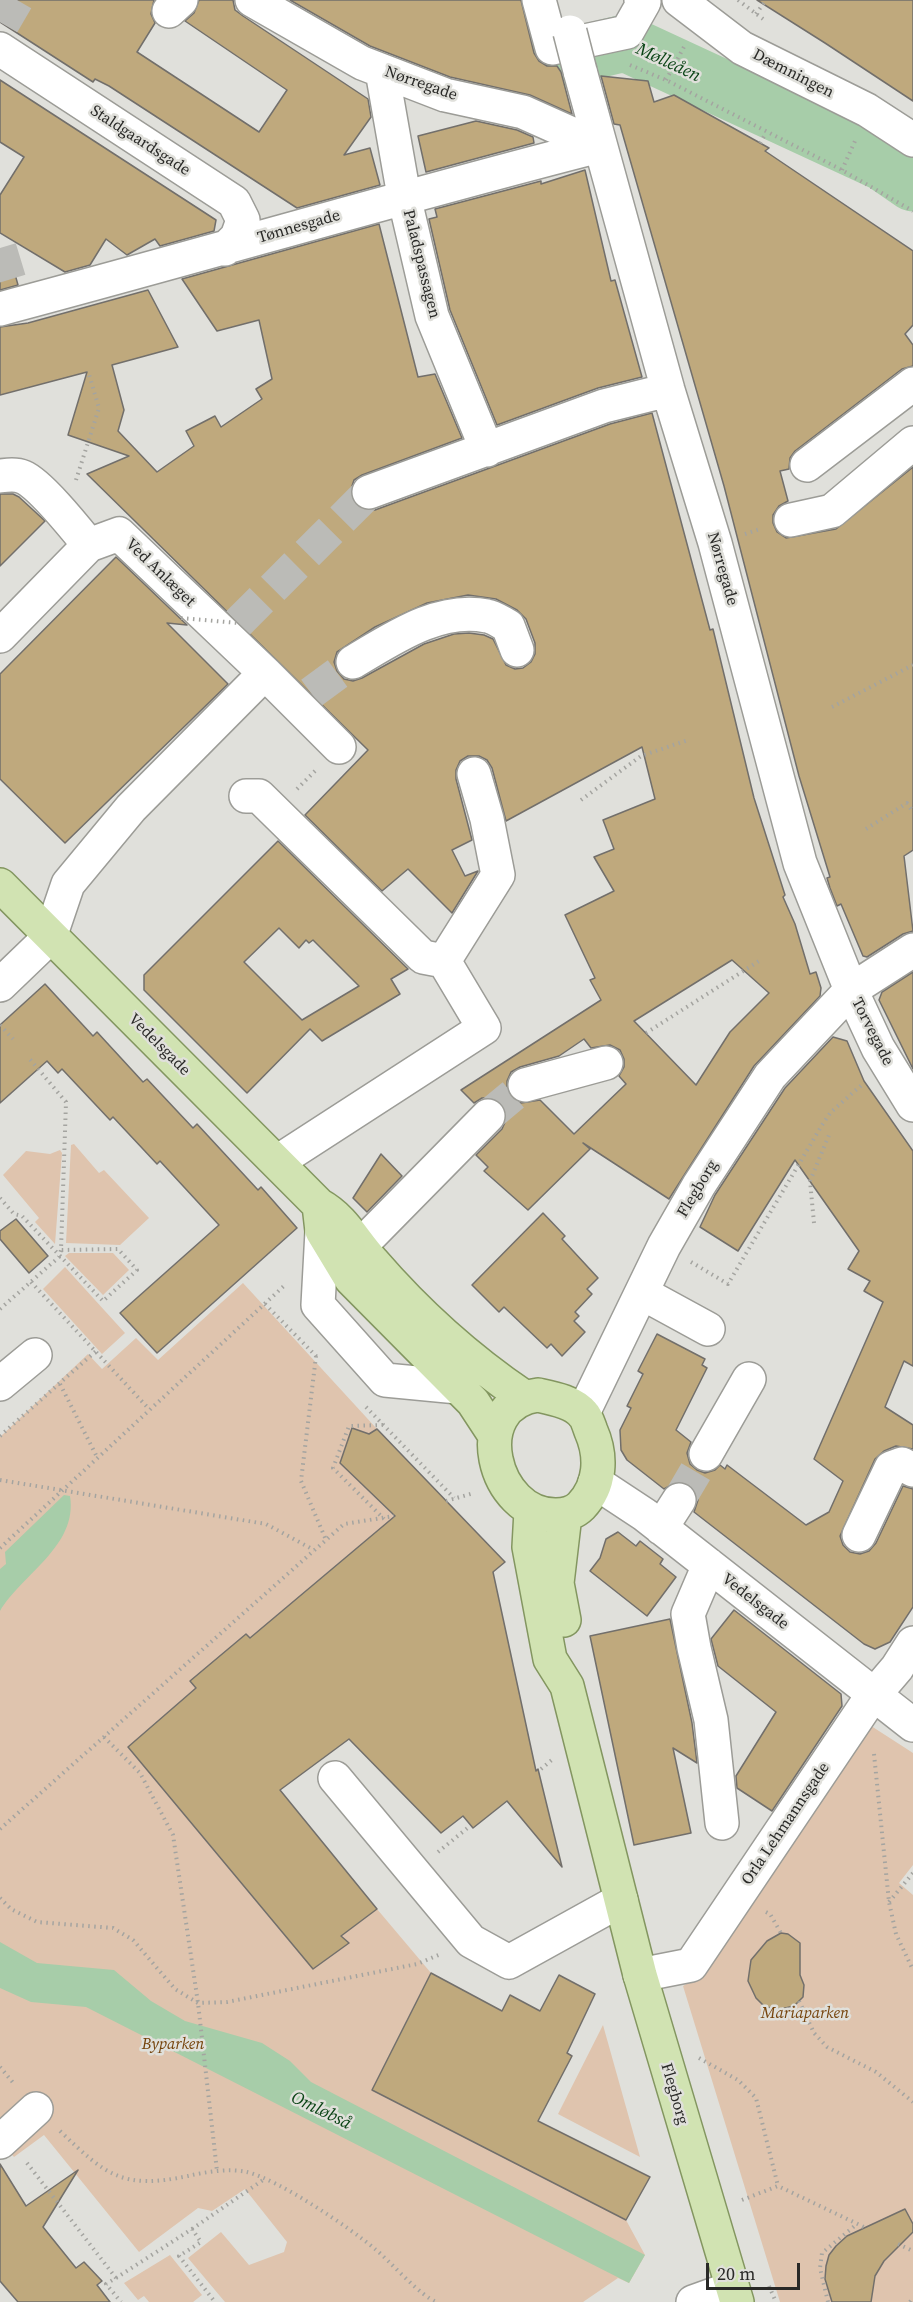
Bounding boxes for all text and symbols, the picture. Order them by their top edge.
water label: Mølleåen [632,39,704,87]
street label: Dæmningen [749,45,837,103]
street label: Nørregade [382,63,460,105]
street label: Staldgaardsgade [86,102,194,180]
street label: Tønnesgade [255,206,343,248]
street label: Paladspassagen [398,208,444,320]
street label: Nørregade [702,530,742,608]
street label: Ved Anlæget [121,535,199,611]
street label: Torvegade [847,995,897,1069]
street label: Vedelsgade [124,1010,194,1080]
street label: Flegborg [673,1157,723,1221]
street label: Vedelsgade [718,1570,792,1634]
street label: Orla Lehmannsgade [738,1759,834,1889]
park label: Mariaparken [761,2004,849,2024]
park label: Byparken [142,2035,204,2055]
street label: Flegborg [656,2061,692,2127]
water label: Omløbså [287,2087,355,2135]
scale bar [709,2251,804,2289]
text: 20 m [717,2261,755,2286]

